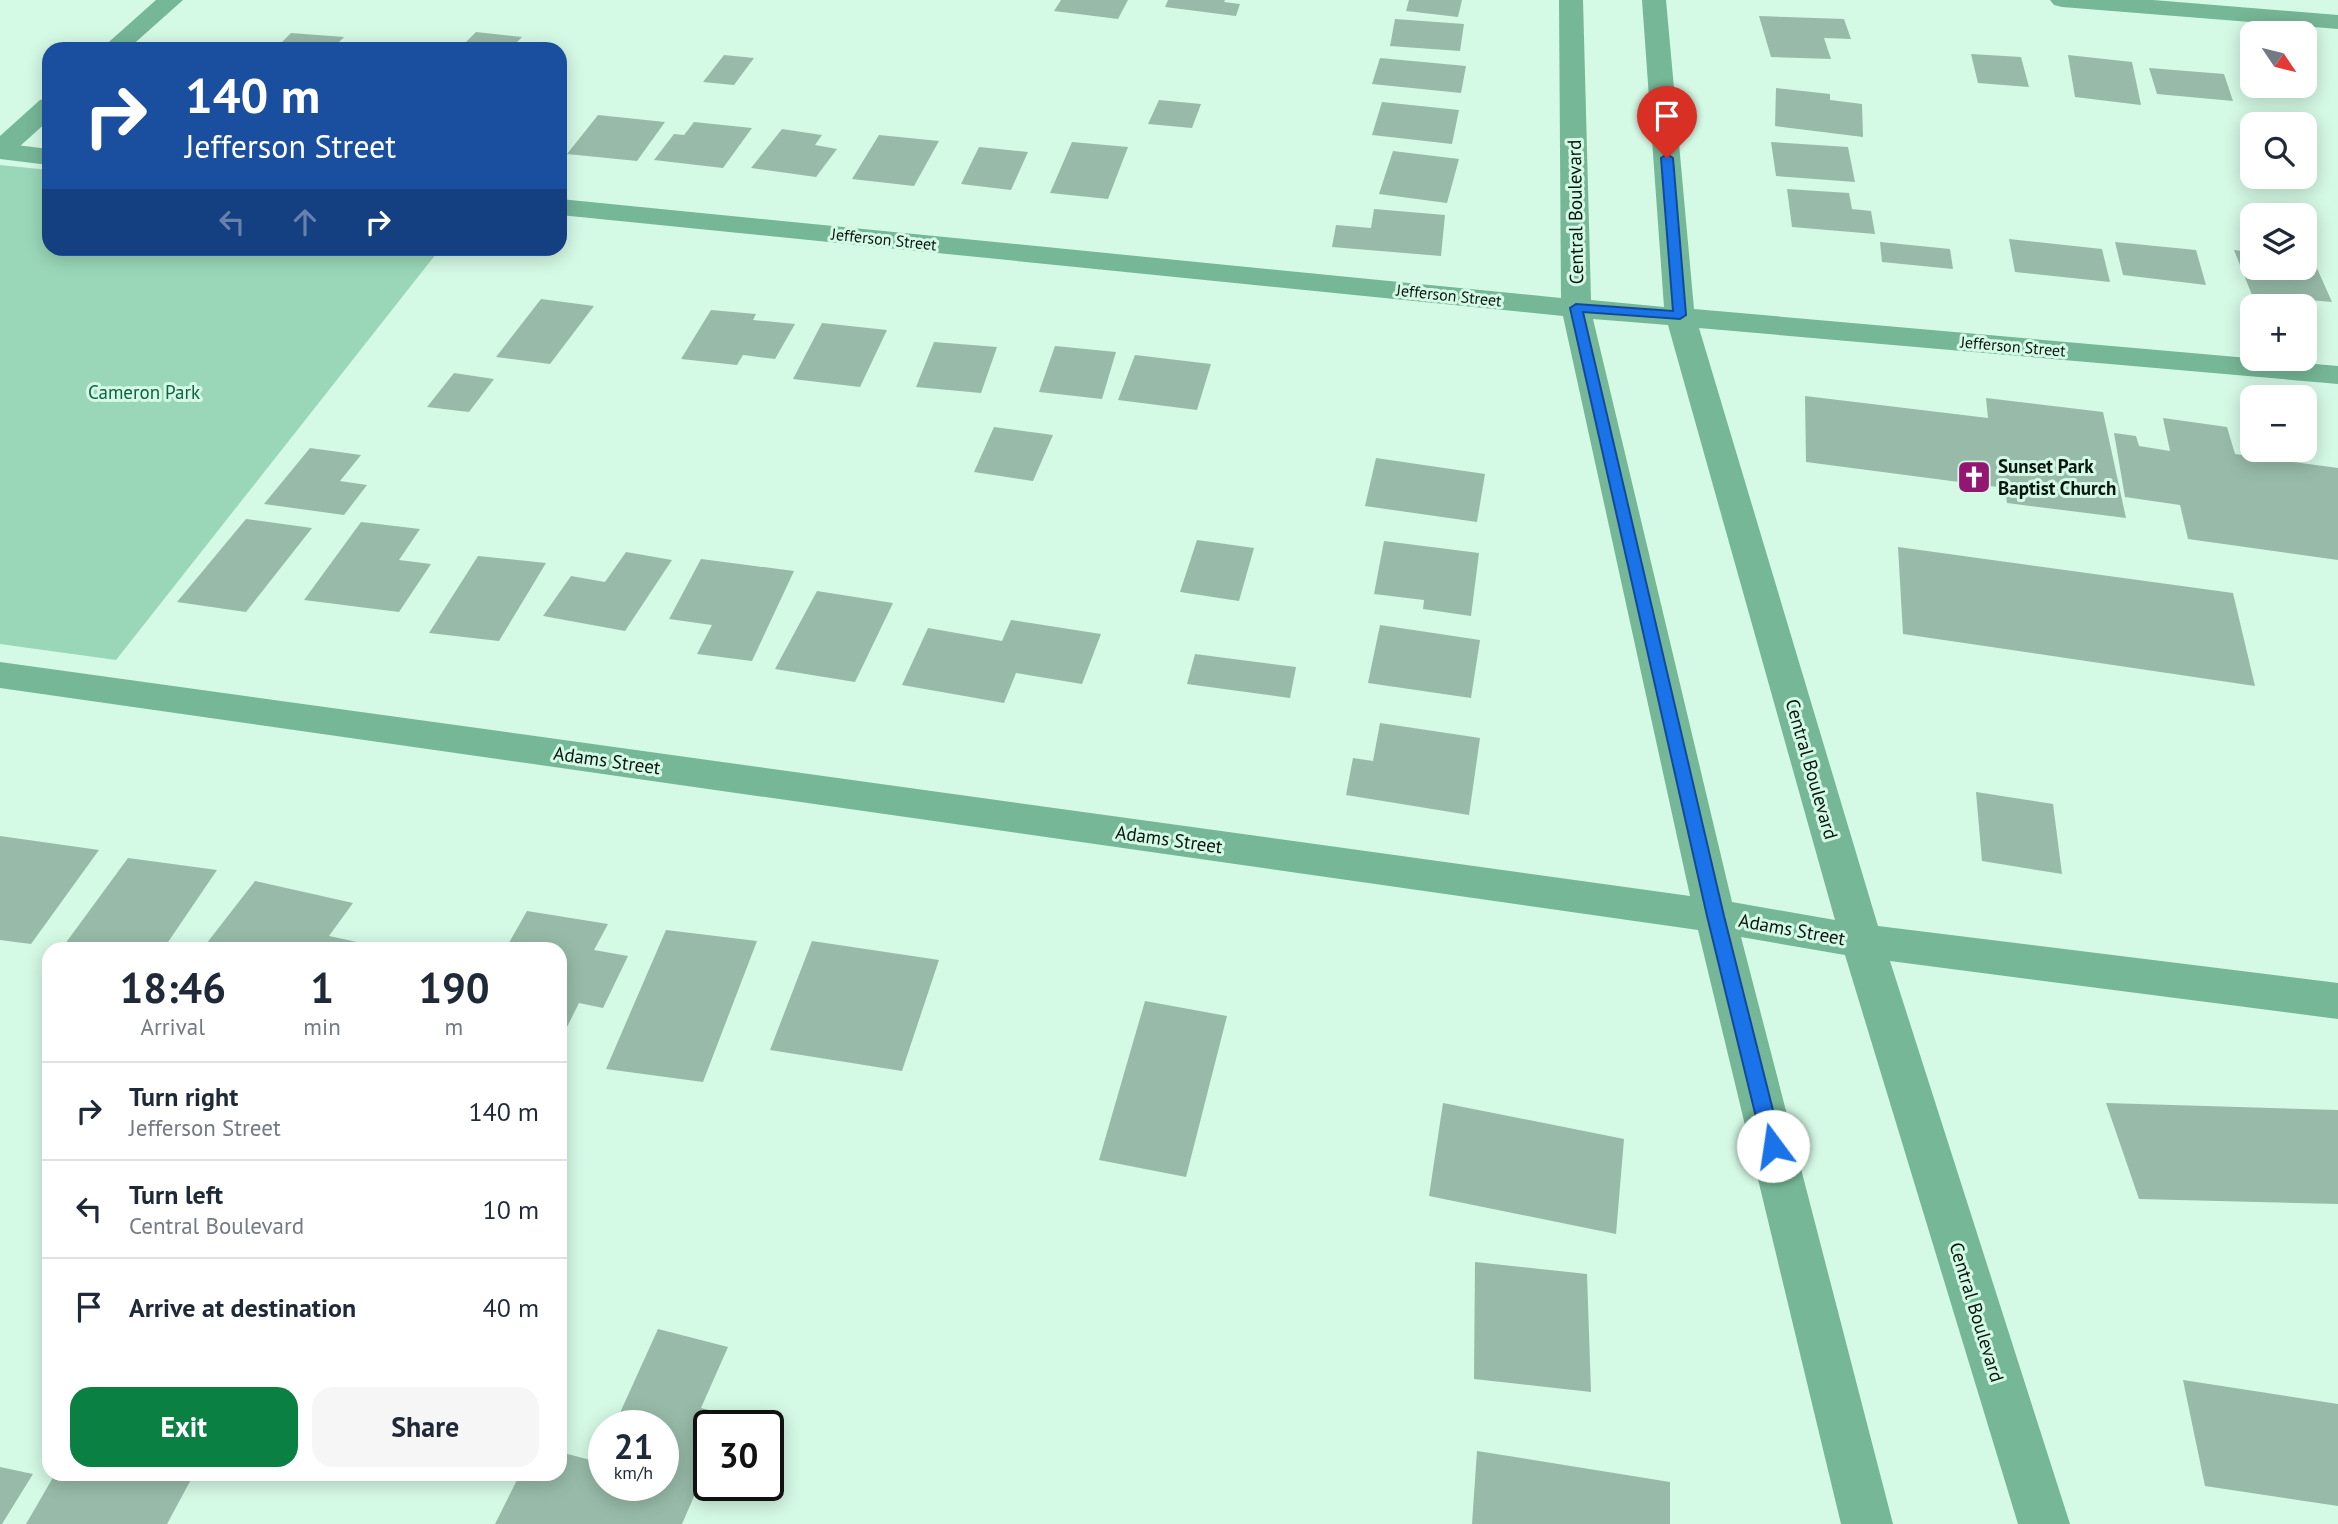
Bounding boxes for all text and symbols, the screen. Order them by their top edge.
north arrow [2240,21,2317,98]
map controls [2240,21,2317,462]
text: 140 m [185,63,320,127]
icon: right [70,70,161,161]
pin [1637,86,1697,158]
icon: arrive [1648,97,1686,135]
button: search [2240,112,2317,189]
text: Jefferson Street [185,125,396,167]
street label: Central Boulevard [1562,139,1588,285]
icon: left [213,203,251,241]
icon: ahead [286,203,324,241]
icon: right [359,203,397,241]
button: layers [2240,203,2317,280]
street label: Jefferson Street [829,223,938,255]
street label: Jefferson Street [1394,279,1503,311]
button: + [2240,294,2317,371]
street label: Jefferson Street [1959,331,2067,361]
park label: Cameron Park [88,380,200,404]
button: − [2240,385,2317,462]
place label: Sunset Park Baptist Church [1998,454,2116,500]
church icon: Sunset Park Baptist Church [1955,458,1993,496]
street label: Central Boulevard [1781,696,1843,842]
street label: Adams Street [552,741,663,779]
street label: Adams Street [1114,820,1225,858]
street label: Adams Street [1737,908,1848,950]
text: 18:46 [119,960,226,1015]
text: 1 [310,960,334,1015]
text: 190 [418,960,490,1015]
text: Arrival [140,1012,205,1041]
text: min [303,1012,341,1041]
text: m [445,1012,463,1041]
text: Turn right [129,1080,238,1113]
icon: right [70,1092,108,1130]
text: 140 m [468,1095,539,1128]
position arrow [1736,1109,1810,1183]
text: Jefferson Street [129,1113,281,1142]
text: Turn left [129,1178,223,1211]
icon: left [70,1190,108,1228]
text: 10 m [483,1193,539,1226]
text: Central Boulevard [129,1211,304,1240]
street label: Central Boulevard [1944,1239,2010,1385]
icon: arrive [70,1288,108,1326]
text: Arrive at destination [129,1291,356,1324]
text: 40 m [483,1291,539,1324]
button: Exit [70,1387,298,1467]
button: Share [312,1387,539,1467]
speed limit sign: 30 [693,1410,784,1501]
text: 21 [614,1423,653,1469]
text: km/h [614,1461,653,1484]

